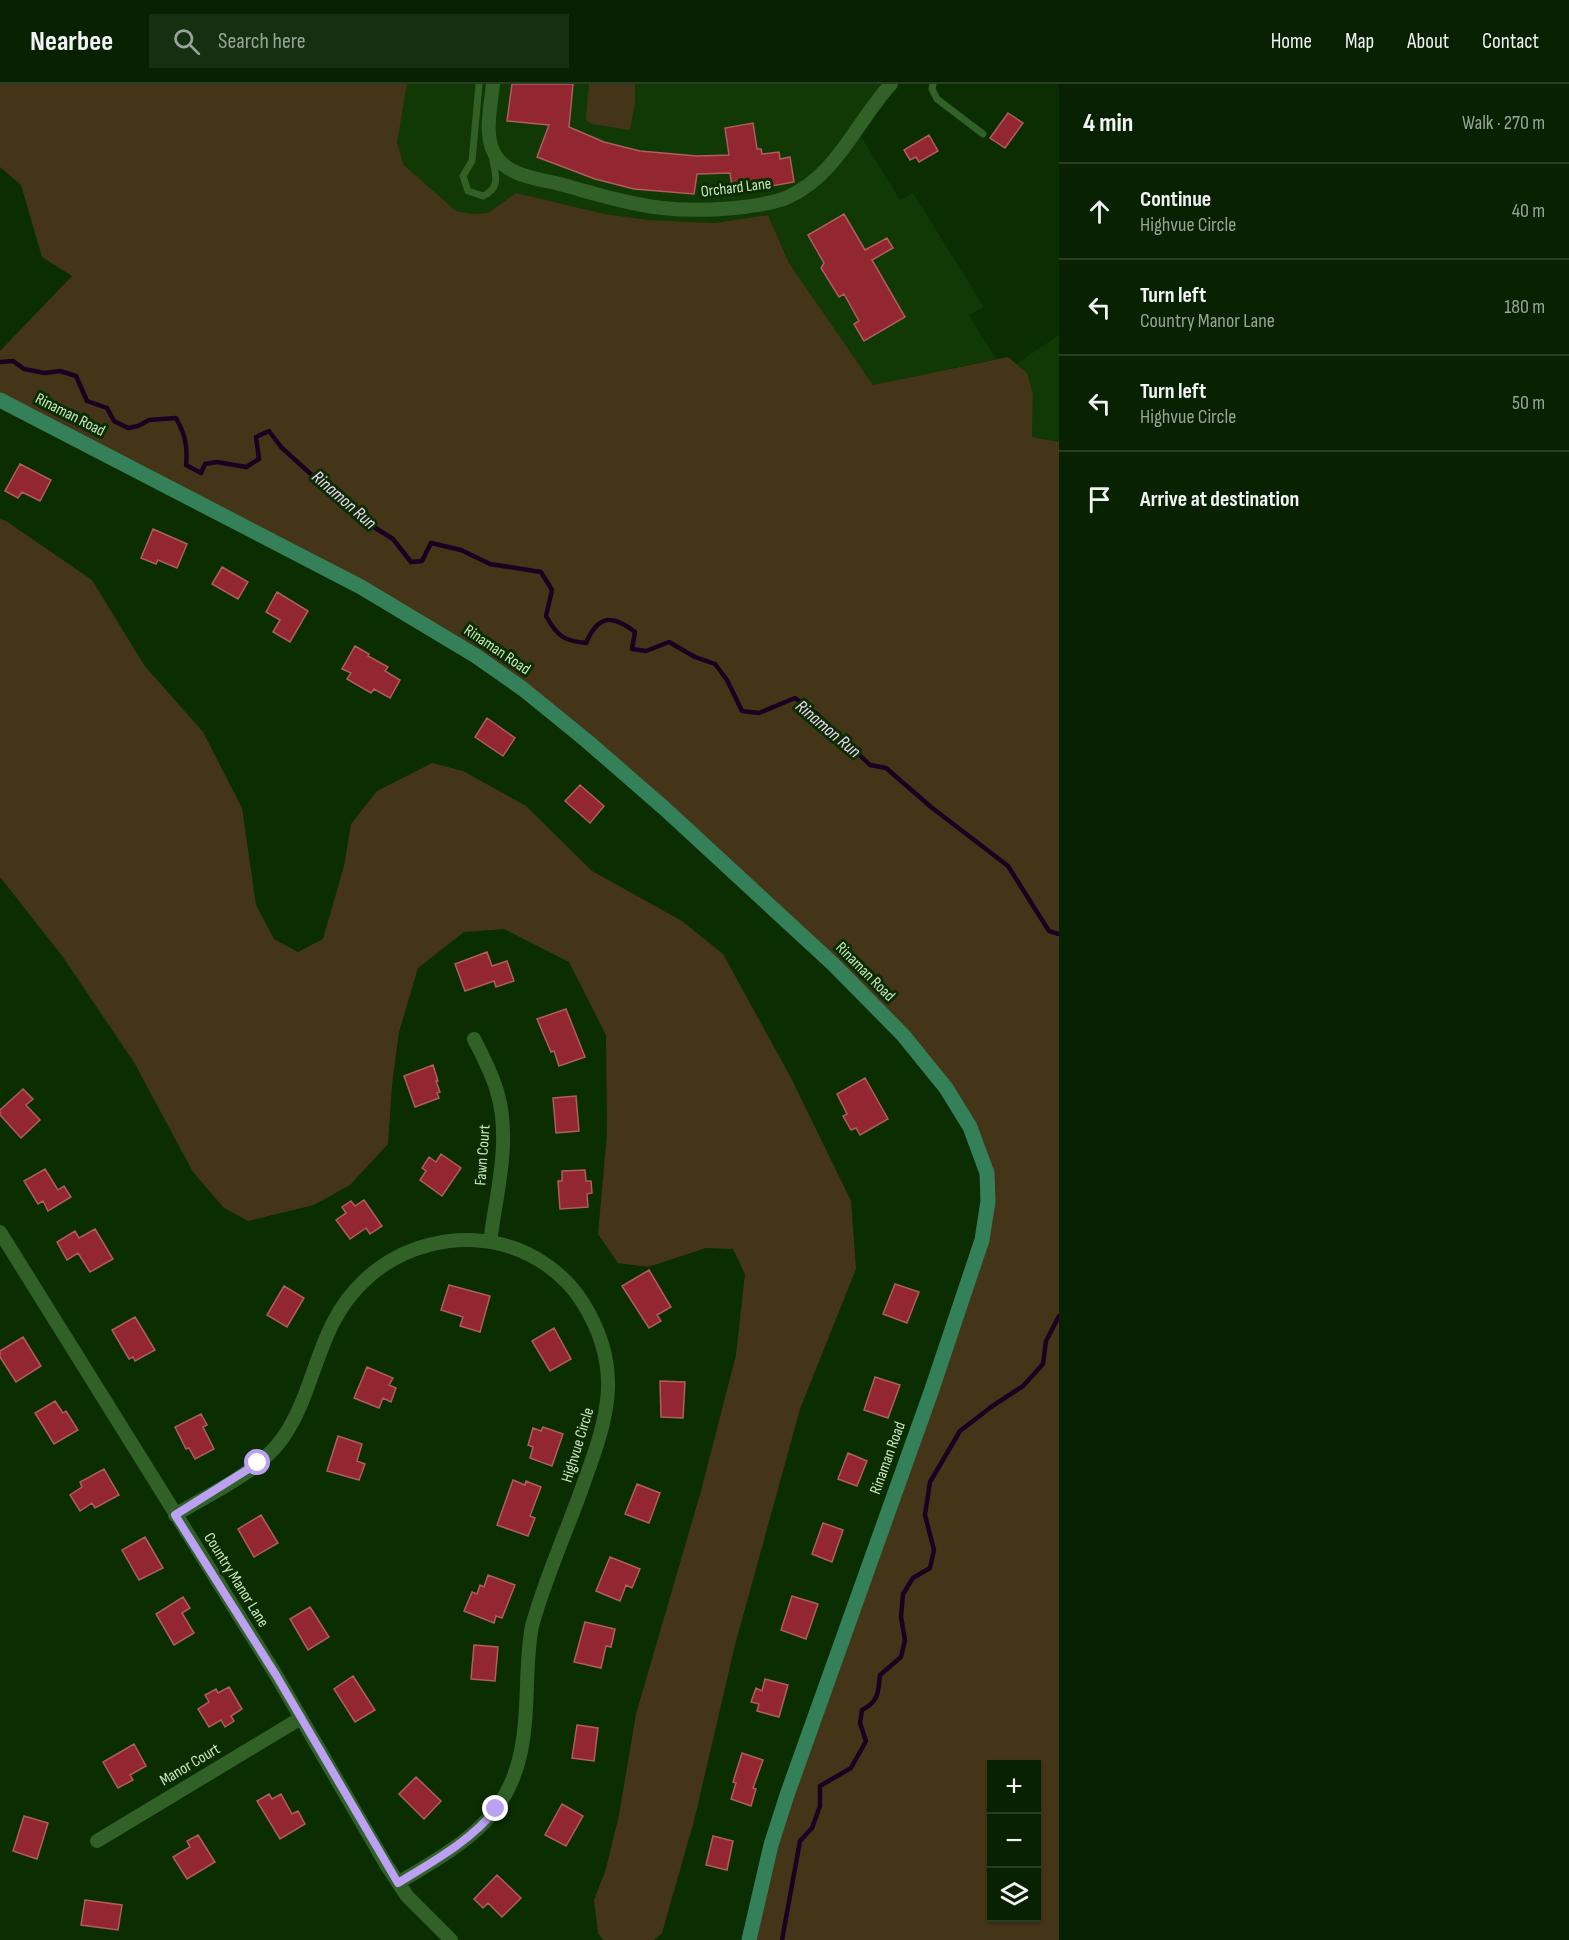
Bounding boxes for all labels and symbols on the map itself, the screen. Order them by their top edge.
street label: Orchard Lane [700,174,772,202]
street label: Rinaman Road [32,389,108,441]
water label: Rinamon Run [308,466,381,534]
street label: Rinaman Road [460,621,534,679]
water label: Rinamon Run [791,696,865,762]
street label: Rinaman Road [831,938,899,1006]
street label: Fawn Court [471,1124,495,1186]
street label: Highvue Circle [558,1405,598,1485]
street label: Rinaman Road [866,1419,910,1497]
route start [244,1449,270,1475]
street label: Country Manor Lane [199,1529,273,1631]
street label: Manor Court [156,1740,224,1790]
route end [482,1795,508,1821]

